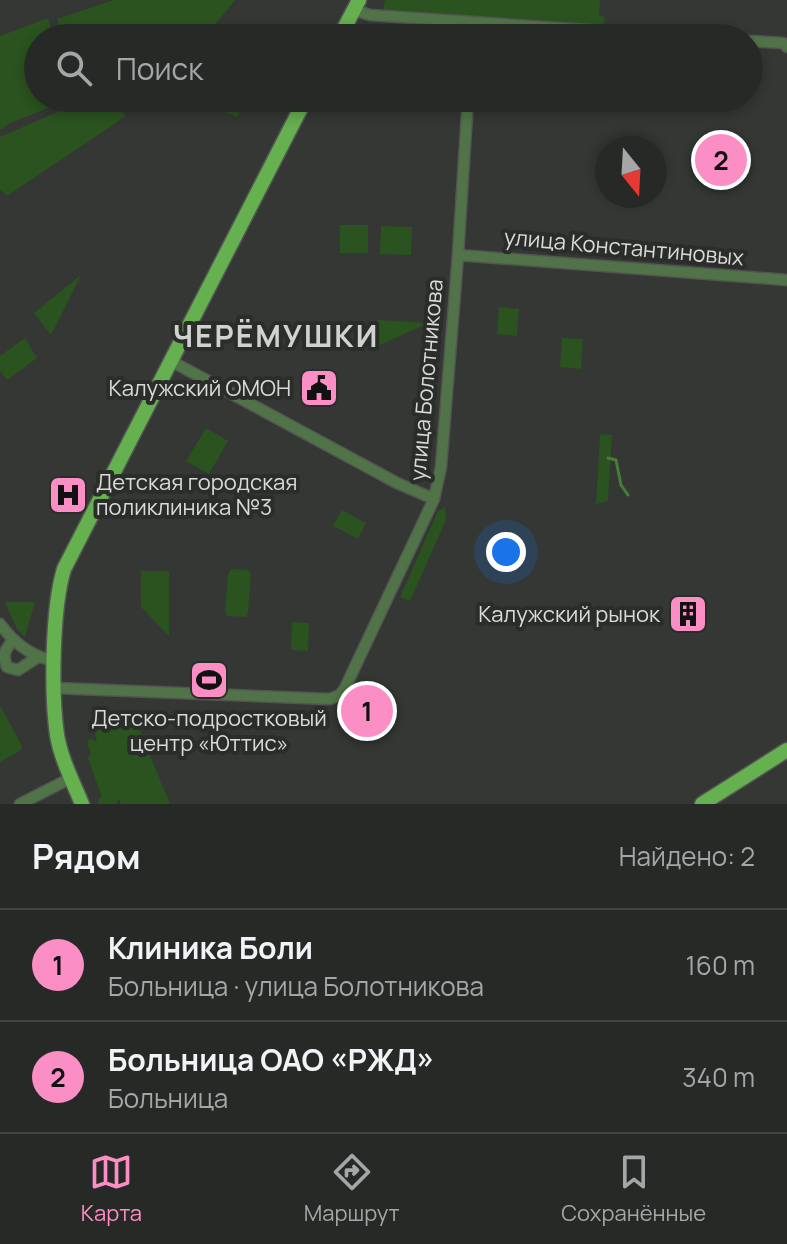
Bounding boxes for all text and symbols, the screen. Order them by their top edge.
search box [24,24,763,112]
icon: search [52,46,96,90]
text: Поиск [116,48,203,89]
pin: 2 [695,130,747,190]
north arrow [595,136,667,208]
street label: улица Константиновых [503,222,745,272]
street label: улица Болотникова [402,278,450,482]
district label: ЧЕРЁМУШКИ [173,315,379,356]
public building icon: Калужский ОМОН [298,367,340,409]
place label: Калужский ОМОН [109,373,291,403]
place label: Детская городская поликлиника №3 [96,467,297,522]
hospital icon: Детская городская поликлиника №3 [47,474,89,516]
your location [486,532,526,572]
building icon: Калужский рынок [667,593,709,635]
place label: Калужский рынок [478,599,661,629]
sports icon: Детско-подростковый центр «Юттис» [188,659,230,701]
pin: 1 [341,681,393,741]
place label: Детско-подростковый центр «Юттис» [91,703,327,758]
text: Рядом [32,833,141,879]
text: Найдено: 2 [619,838,755,874]
text: Клиника Боли [108,927,313,968]
text: 1 [52,947,64,983]
text: 160 m [686,947,755,983]
text: Больница · улица Болотникова [108,968,484,1004]
text: Больница ОАО «РЖД» [108,1039,434,1080]
text: 2 [50,1059,66,1095]
text: 340 m [682,1059,755,1095]
text: Больница [108,1080,228,1116]
tab: Карта [81,1150,142,1228]
tab: Маршрут [304,1150,400,1228]
tab: Сохранённые [561,1150,706,1228]

